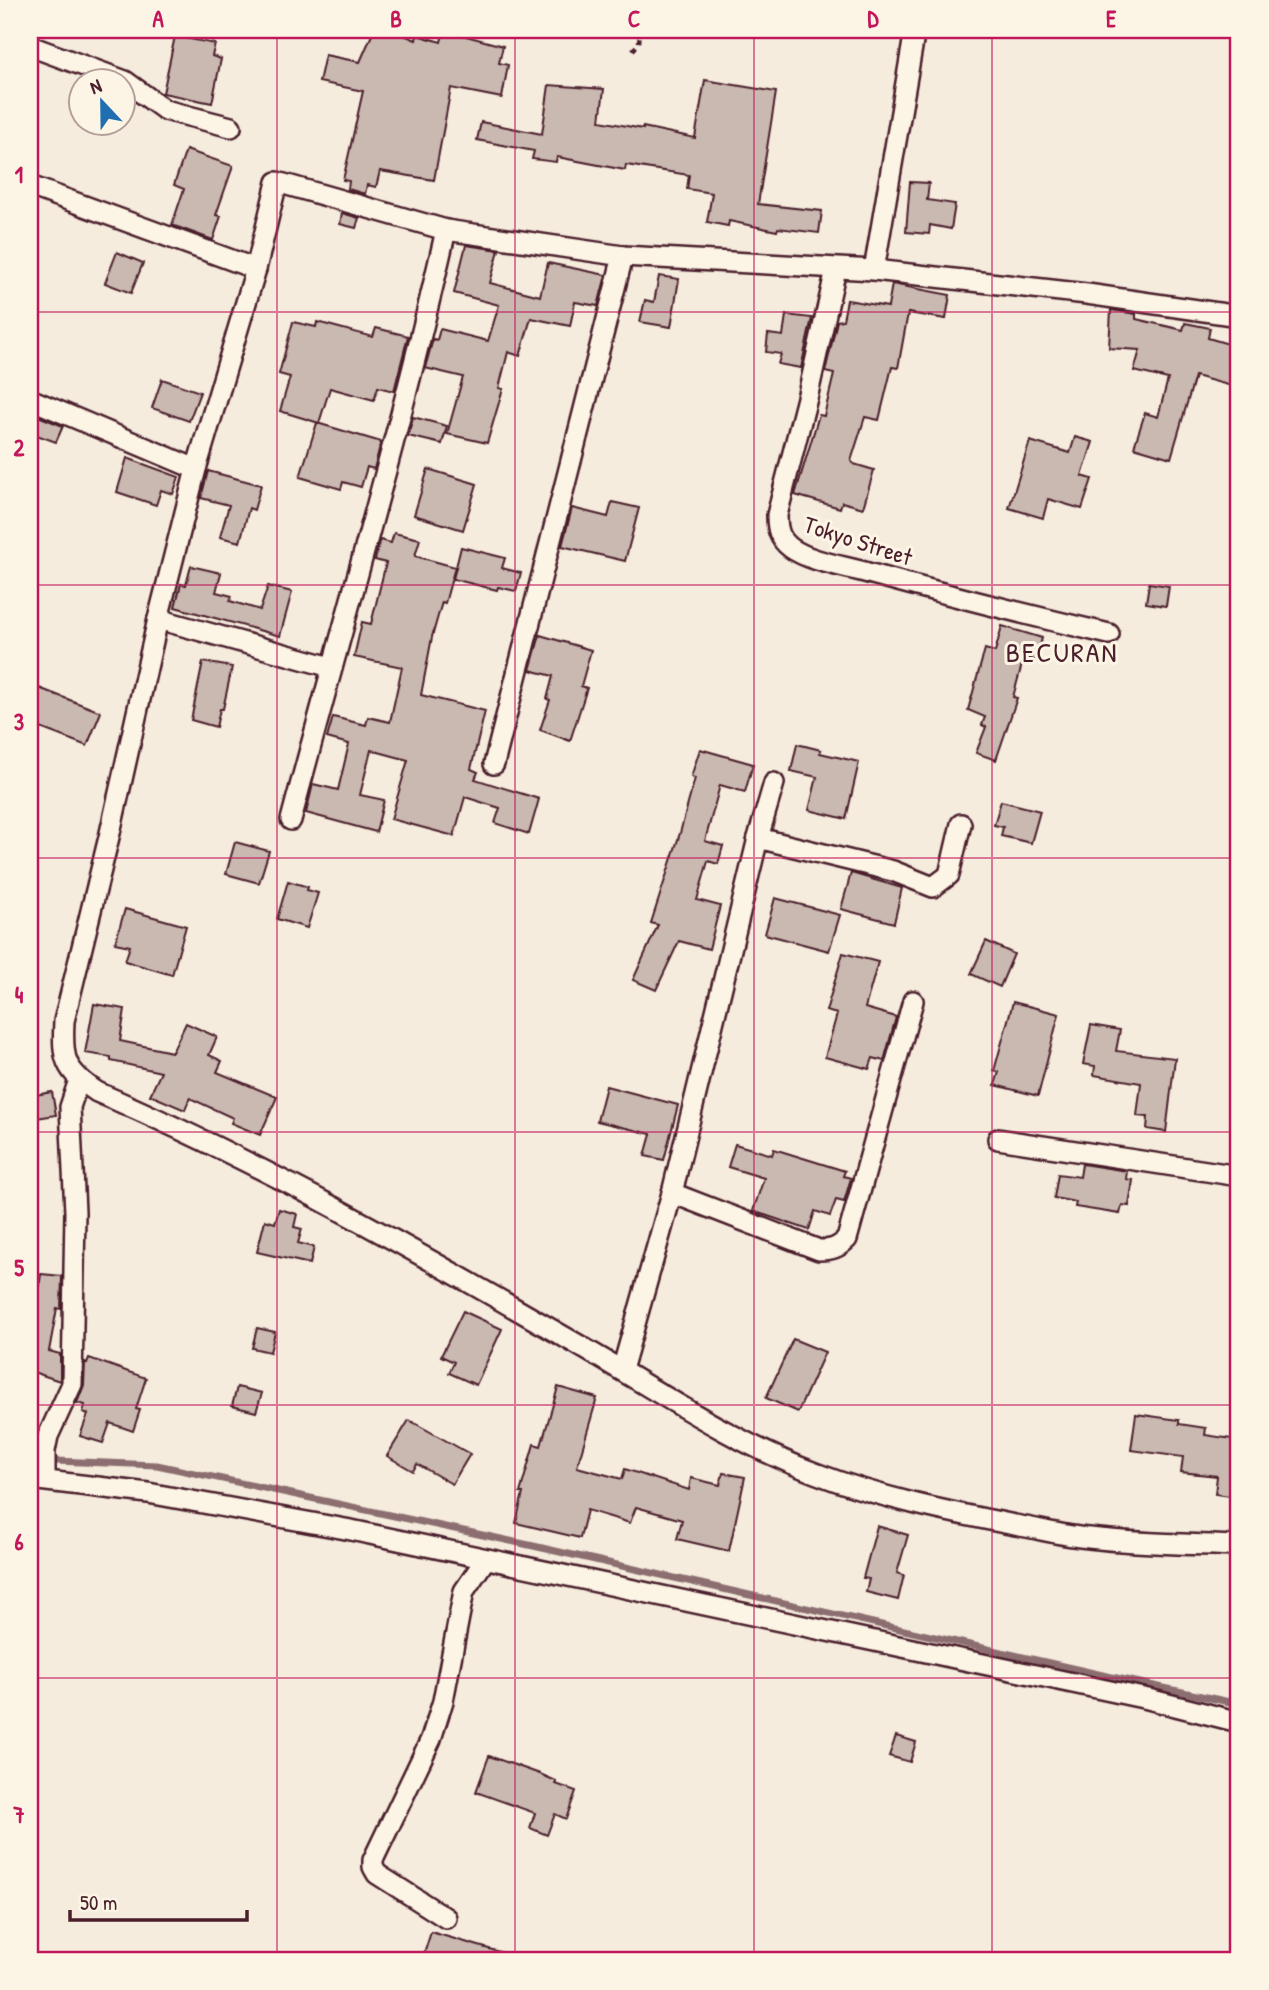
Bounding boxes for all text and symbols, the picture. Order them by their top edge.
text: A [152,3,164,34]
text: B [390,3,402,34]
text: C [628,3,640,34]
text: D [868,3,880,34]
text: E [1106,3,1117,34]
north arrow [66,66,136,136]
text: N [86,72,105,100]
text: 1 [15,159,23,190]
text: 2 [14,432,25,463]
street label: Tokyo Street [800,508,917,573]
district label: BECURAN [1006,633,1118,671]
text: 3 [14,706,24,737]
text: 4 [15,979,24,1010]
text: 5 [14,1252,24,1283]
text: 6 [14,1526,24,1557]
text: 7 [12,1799,25,1830]
scale bar [70,1878,247,1922]
text: 50 m [80,1888,117,1917]

